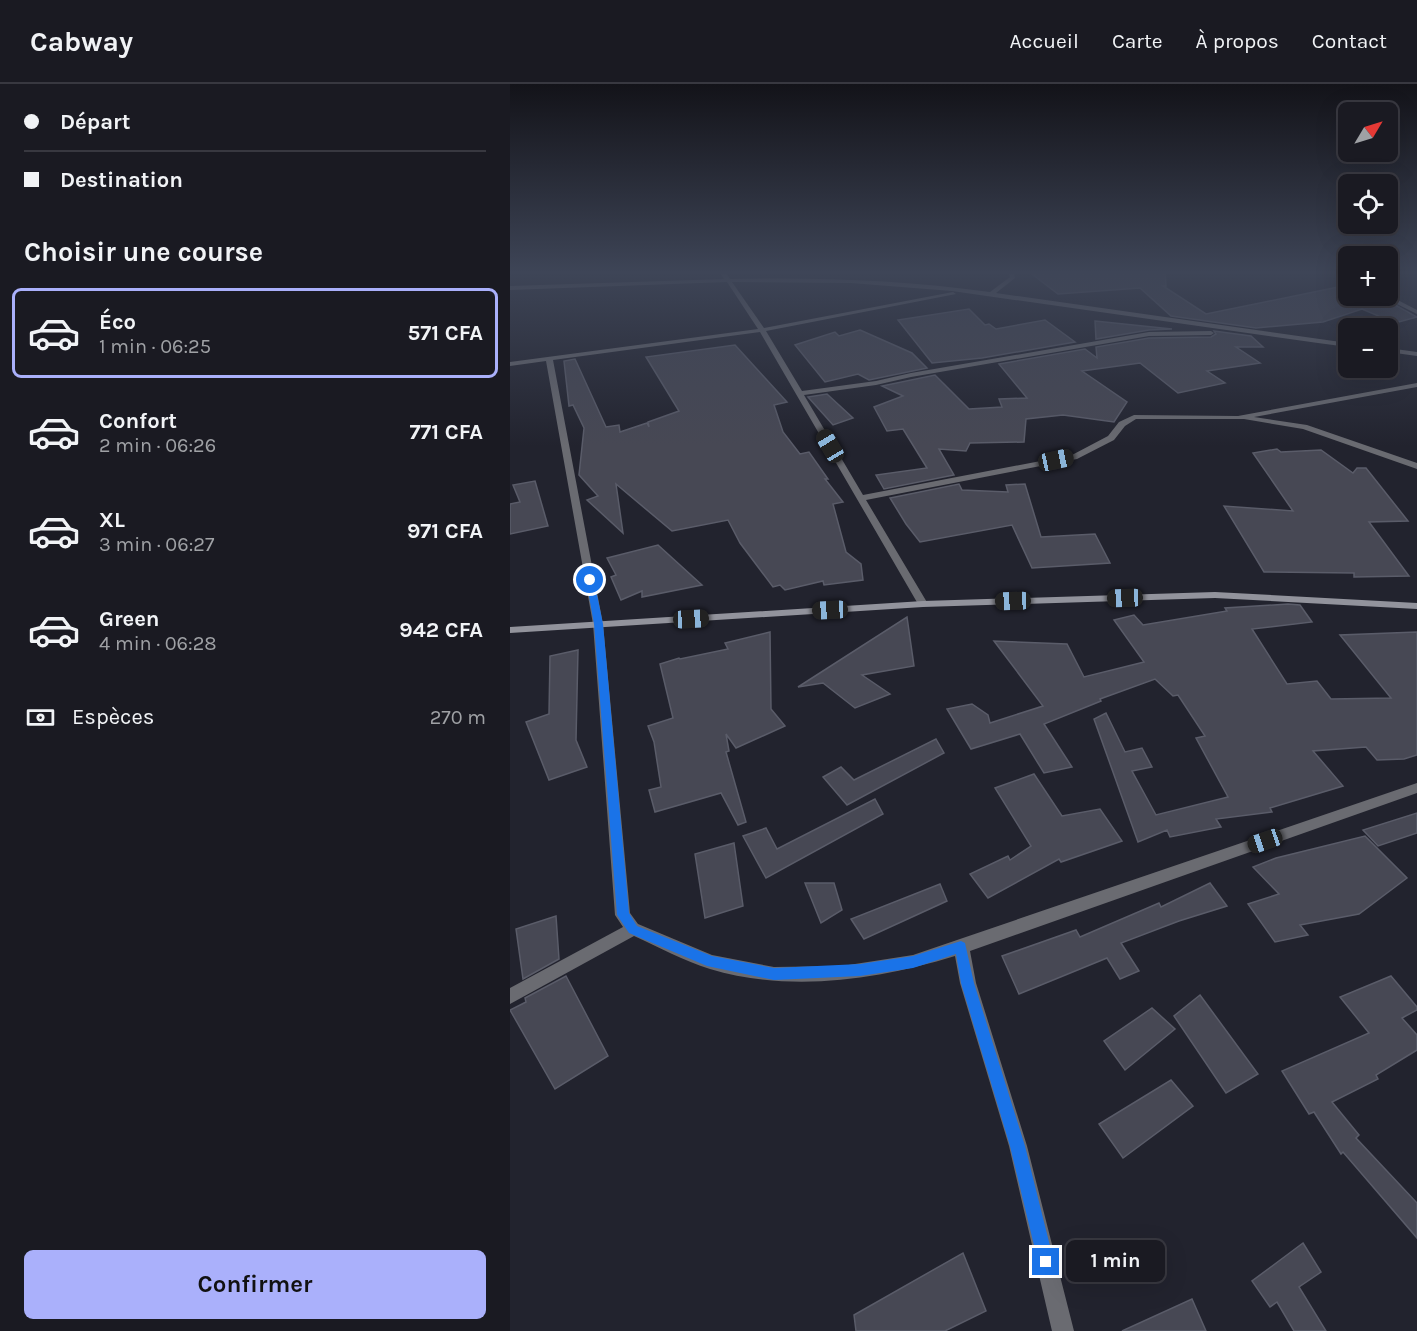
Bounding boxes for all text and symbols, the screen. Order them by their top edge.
text: Cabway [30,25,133,58]
text: Accueil [1010,29,1079,53]
text: Carte [1112,29,1163,53]
text: À propos [1196,29,1279,53]
text: Contact [1312,29,1387,53]
north arrow [1338,102,1398,162]
map controls [1338,102,1398,378]
text: Départ [60,109,130,135]
text: Destination [60,167,183,193]
button: locate [1338,174,1398,234]
text: Choisir une course [24,236,263,268]
button: + [1338,246,1398,306]
icon: car [27,306,81,360]
text: Éco [99,309,136,335]
button: − [1338,318,1398,378]
text: 571 CFA [408,320,483,346]
text: 1 min · 06:25 [99,335,211,358]
icon: car [27,405,81,459]
text: Confort [99,408,177,434]
text: 771 CFA [409,419,483,445]
car [813,426,847,466]
text: 2 min · 06:26 [99,434,216,457]
car [1037,447,1075,473]
icon: car [27,504,81,558]
text: XL [99,507,125,533]
text: 971 CFA [407,518,483,544]
text: 3 min · 06:27 [99,533,214,556]
route start [576,566,603,593]
car [1107,588,1143,608]
car [995,591,1031,611]
car [812,600,848,620]
icon: car [27,603,81,657]
text: Green [99,606,160,632]
car [673,609,709,629]
text: 942 CFA [399,617,483,643]
text: 4 min · 06:28 [99,632,217,655]
icon: cash [24,701,57,734]
text: Espèces [72,704,154,730]
text: 270 m [430,706,486,729]
car [1245,827,1285,855]
callout: 1 min [1067,1241,1166,1283]
route end [1032,1248,1059,1275]
text: 1 min [1090,1249,1141,1272]
button: Confirmer [24,1250,486,1319]

